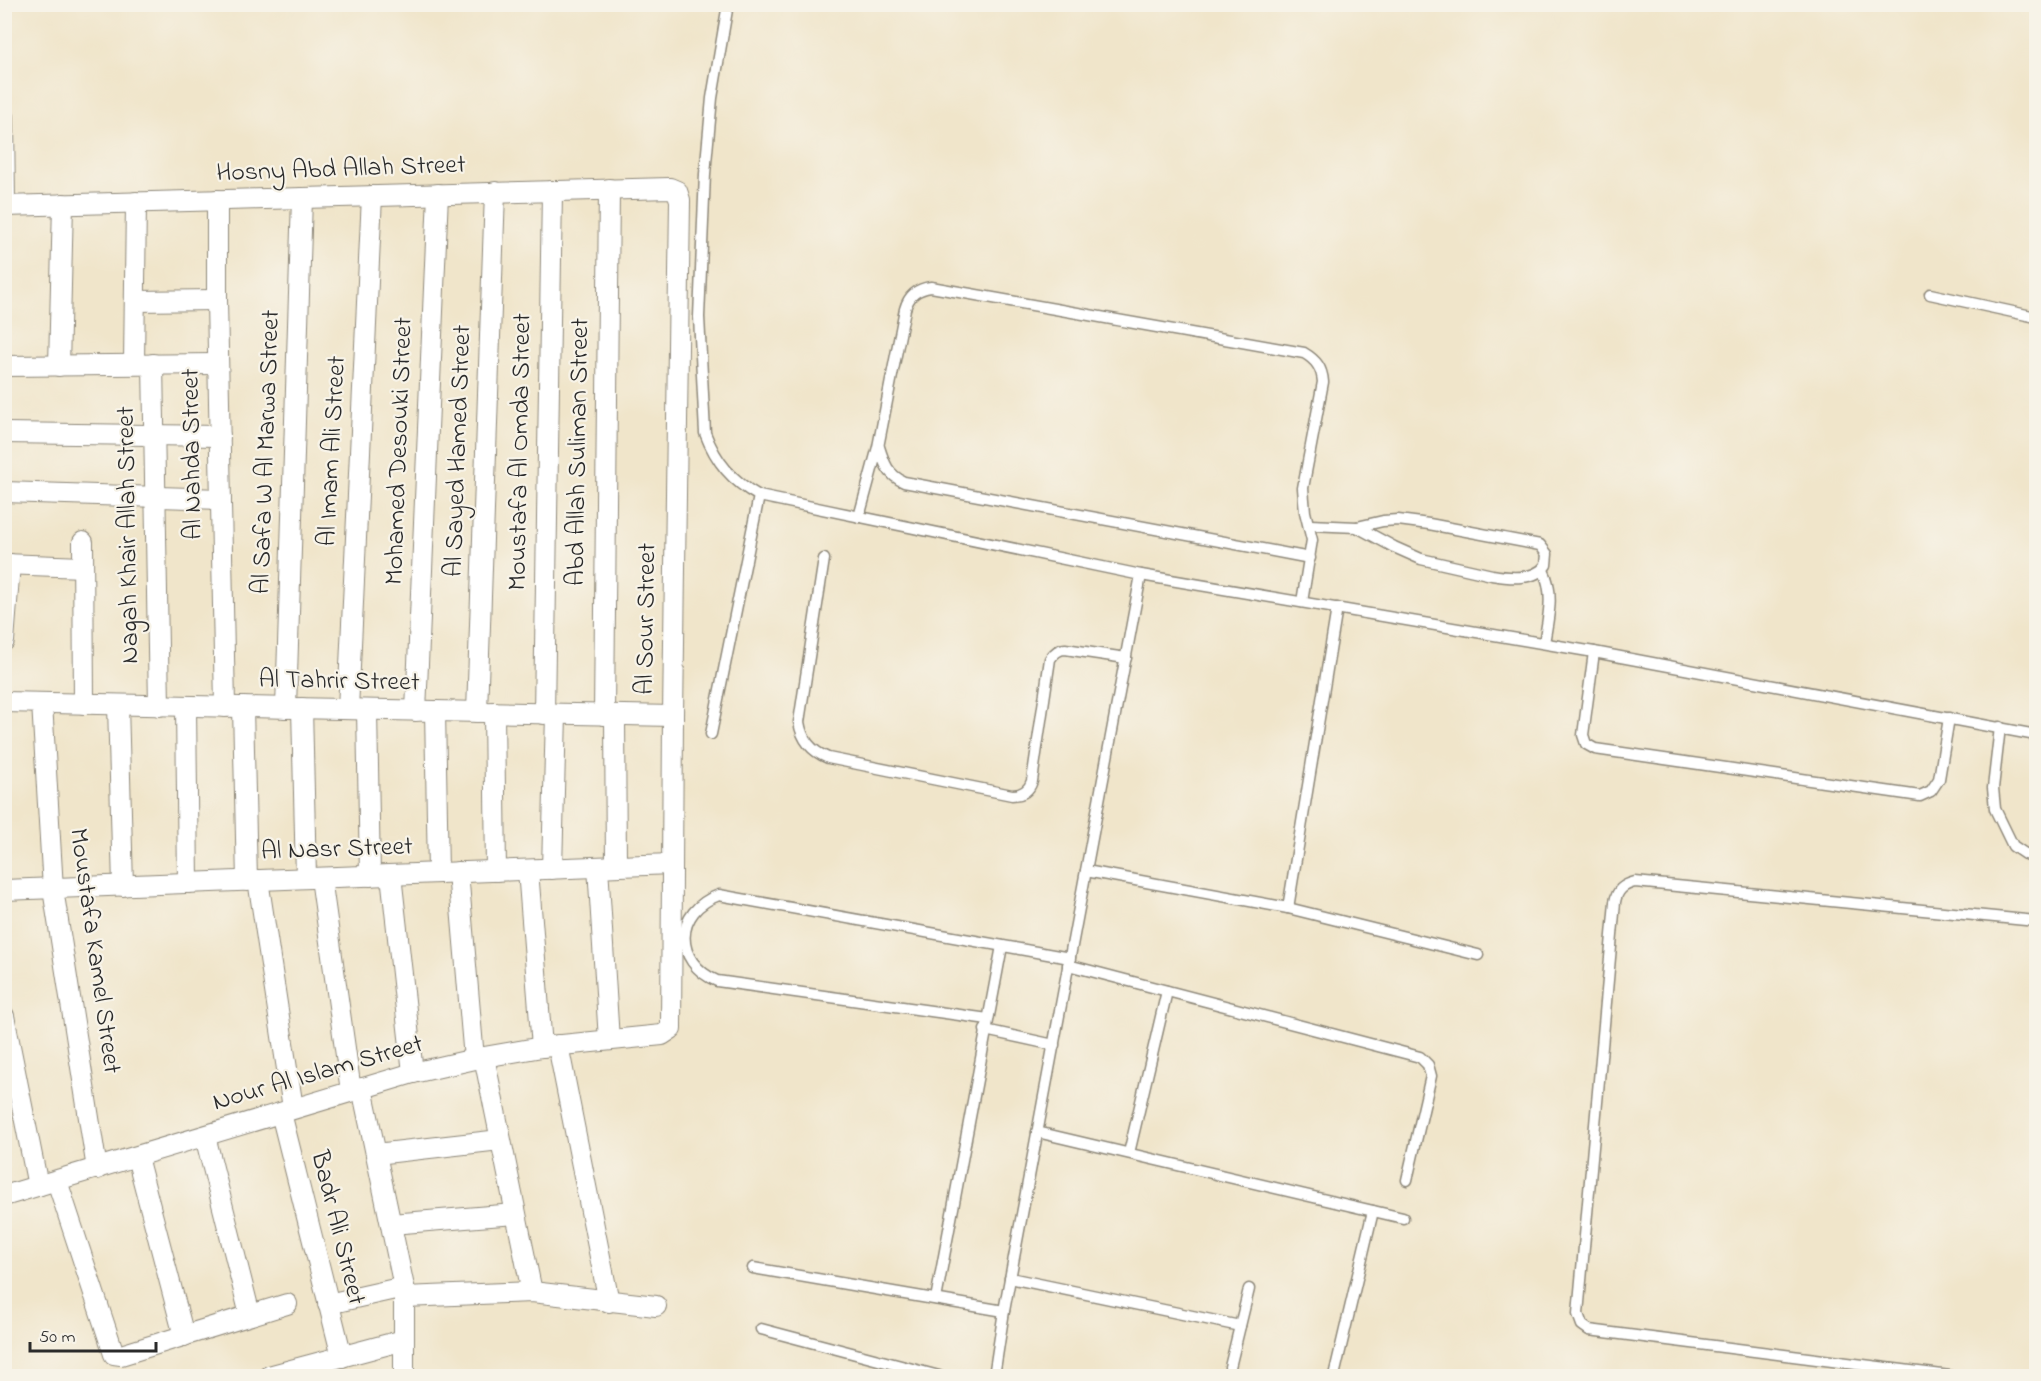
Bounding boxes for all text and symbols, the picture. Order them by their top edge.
street label: Hosny Abd Allah Street [216,147,467,193]
street label: Al Safa W Al Marwa Street [243,309,291,595]
street label: Moustafa Al Omda Street [500,313,542,591]
street label: Mohamed Desouki Street [376,316,424,586]
street label: Abd Allah Suliman Street [558,317,600,586]
street label: Al Sayed Hamed Street [436,324,482,578]
street label: Al Imam Ali Street [309,354,357,547]
street label: Al Nahda Street [173,368,213,540]
street label: Nagah Khair Allah Street [108,406,150,664]
street label: Al Sour Street [627,542,667,695]
street label: Al Tahrir Street [258,662,420,702]
street label: Moustafa Kamel Street [58,826,130,1076]
street label: Al Nasr Street [260,828,414,872]
street label: Nour Al Islam Street [208,1026,428,1122]
street label: Badr Ali Street [299,1146,375,1309]
scale bar [30,1315,156,1353]
text: 50 m [39,1325,76,1351]

